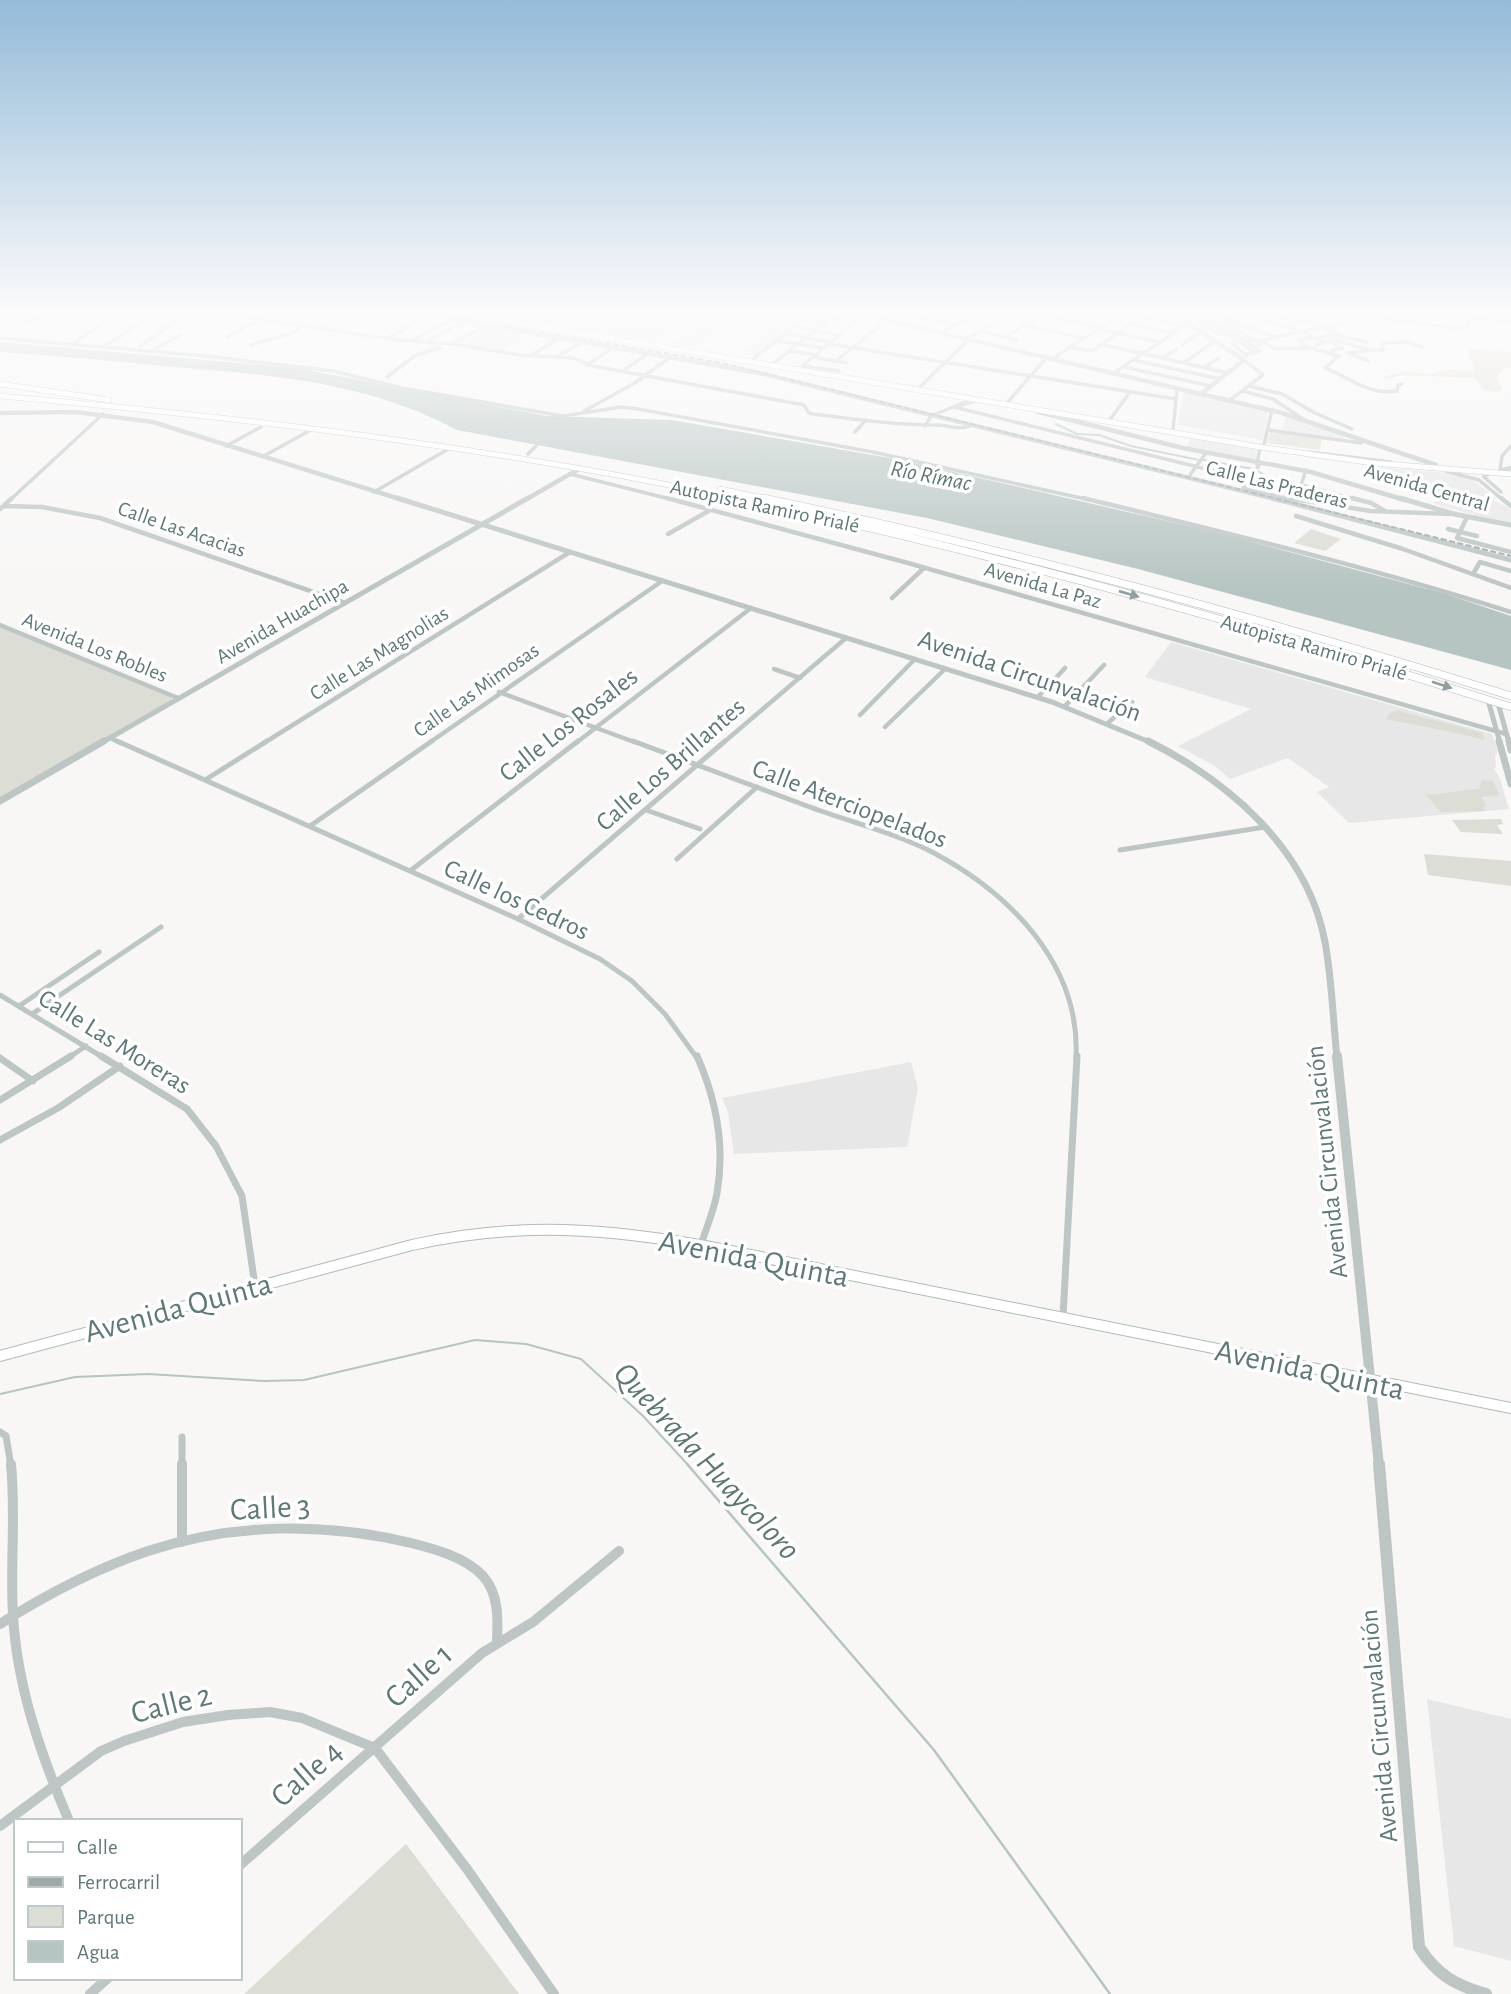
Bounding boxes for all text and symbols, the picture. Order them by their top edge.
water label: Río Rímac [889,457,973,496]
street label: Calle Las Praderas [1204,457,1350,512]
street label: Avenida Central [1362,460,1492,515]
street label: Autopista Ramiro Prialé [668,476,861,537]
street label: Calle Las Acacias [115,498,249,561]
street label: Avenida La Paz [982,559,1104,612]
street label: Avenida Huachipa [212,575,352,668]
one-way arrow [1119,589,1141,600]
street label: Calle Las Magnolias [306,602,452,704]
street label: Avenida Los Robles [19,609,170,686]
street label: Autopista Ramiro Prialé [1218,611,1409,684]
street label: Avenida Circunvalación [915,626,1145,726]
street label: Calle Las Mimosas [410,639,543,741]
street label: Calle Los Rosales [495,663,643,787]
one-way arrow [1431,680,1452,691]
street label: Calle Los Brillantes [591,693,750,836]
street label: Calle Aterciopelados [749,755,950,853]
street label: Calle los Cedros [440,855,593,945]
street label: Calle Las Moreras [34,985,195,1099]
street label: Avenida Circunvalación [1302,1044,1352,1280]
street label: Avenida Quinta [656,1225,851,1293]
street label: Avenida Quinta [81,1268,275,1348]
street label: Avenida Quinta [1212,1334,1407,1406]
water label: Quebrada Huaycoloro [607,1357,806,1567]
street label: Calle 3 [229,1490,311,1526]
street label: Avenida Circunvalación [1356,1608,1402,1844]
street label: Calle 1 [379,1638,458,1714]
street label: Calle 2 [128,1679,215,1729]
street label: Calle 4 [265,1735,348,1813]
legend [14,1819,242,1980]
text: Calle [77,1837,118,1858]
text: Ferrocarril [77,1872,160,1893]
text: Parque [77,1907,135,1928]
text: Agua [77,1942,120,1963]

